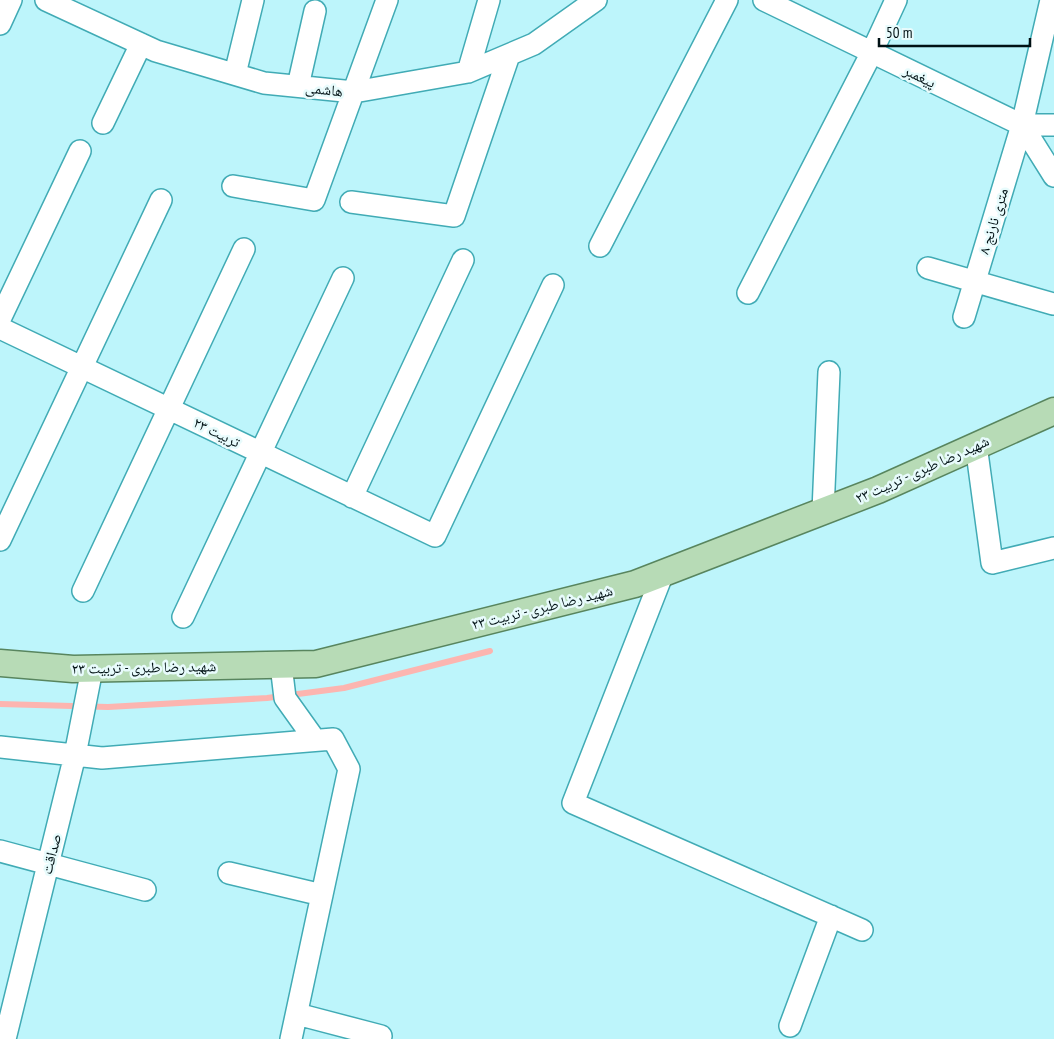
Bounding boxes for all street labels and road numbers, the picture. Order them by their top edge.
street label: پیغمبر [900,60,939,92]
street label: هاشمی [304,78,344,101]
street label: ۸ متری نارنج [974,185,1013,257]
street label: تربیت ۲۳ [191,413,244,452]
street label: شهید رضا طبری - تربیت ۲۳ [852,431,992,508]
street label: شهید رضا طبری - تربیت ۲۳ [470,580,615,635]
street label: شهید رضا طبری - تربیت ۲۳ [72,656,217,679]
street label: صداقت [37,832,65,876]

